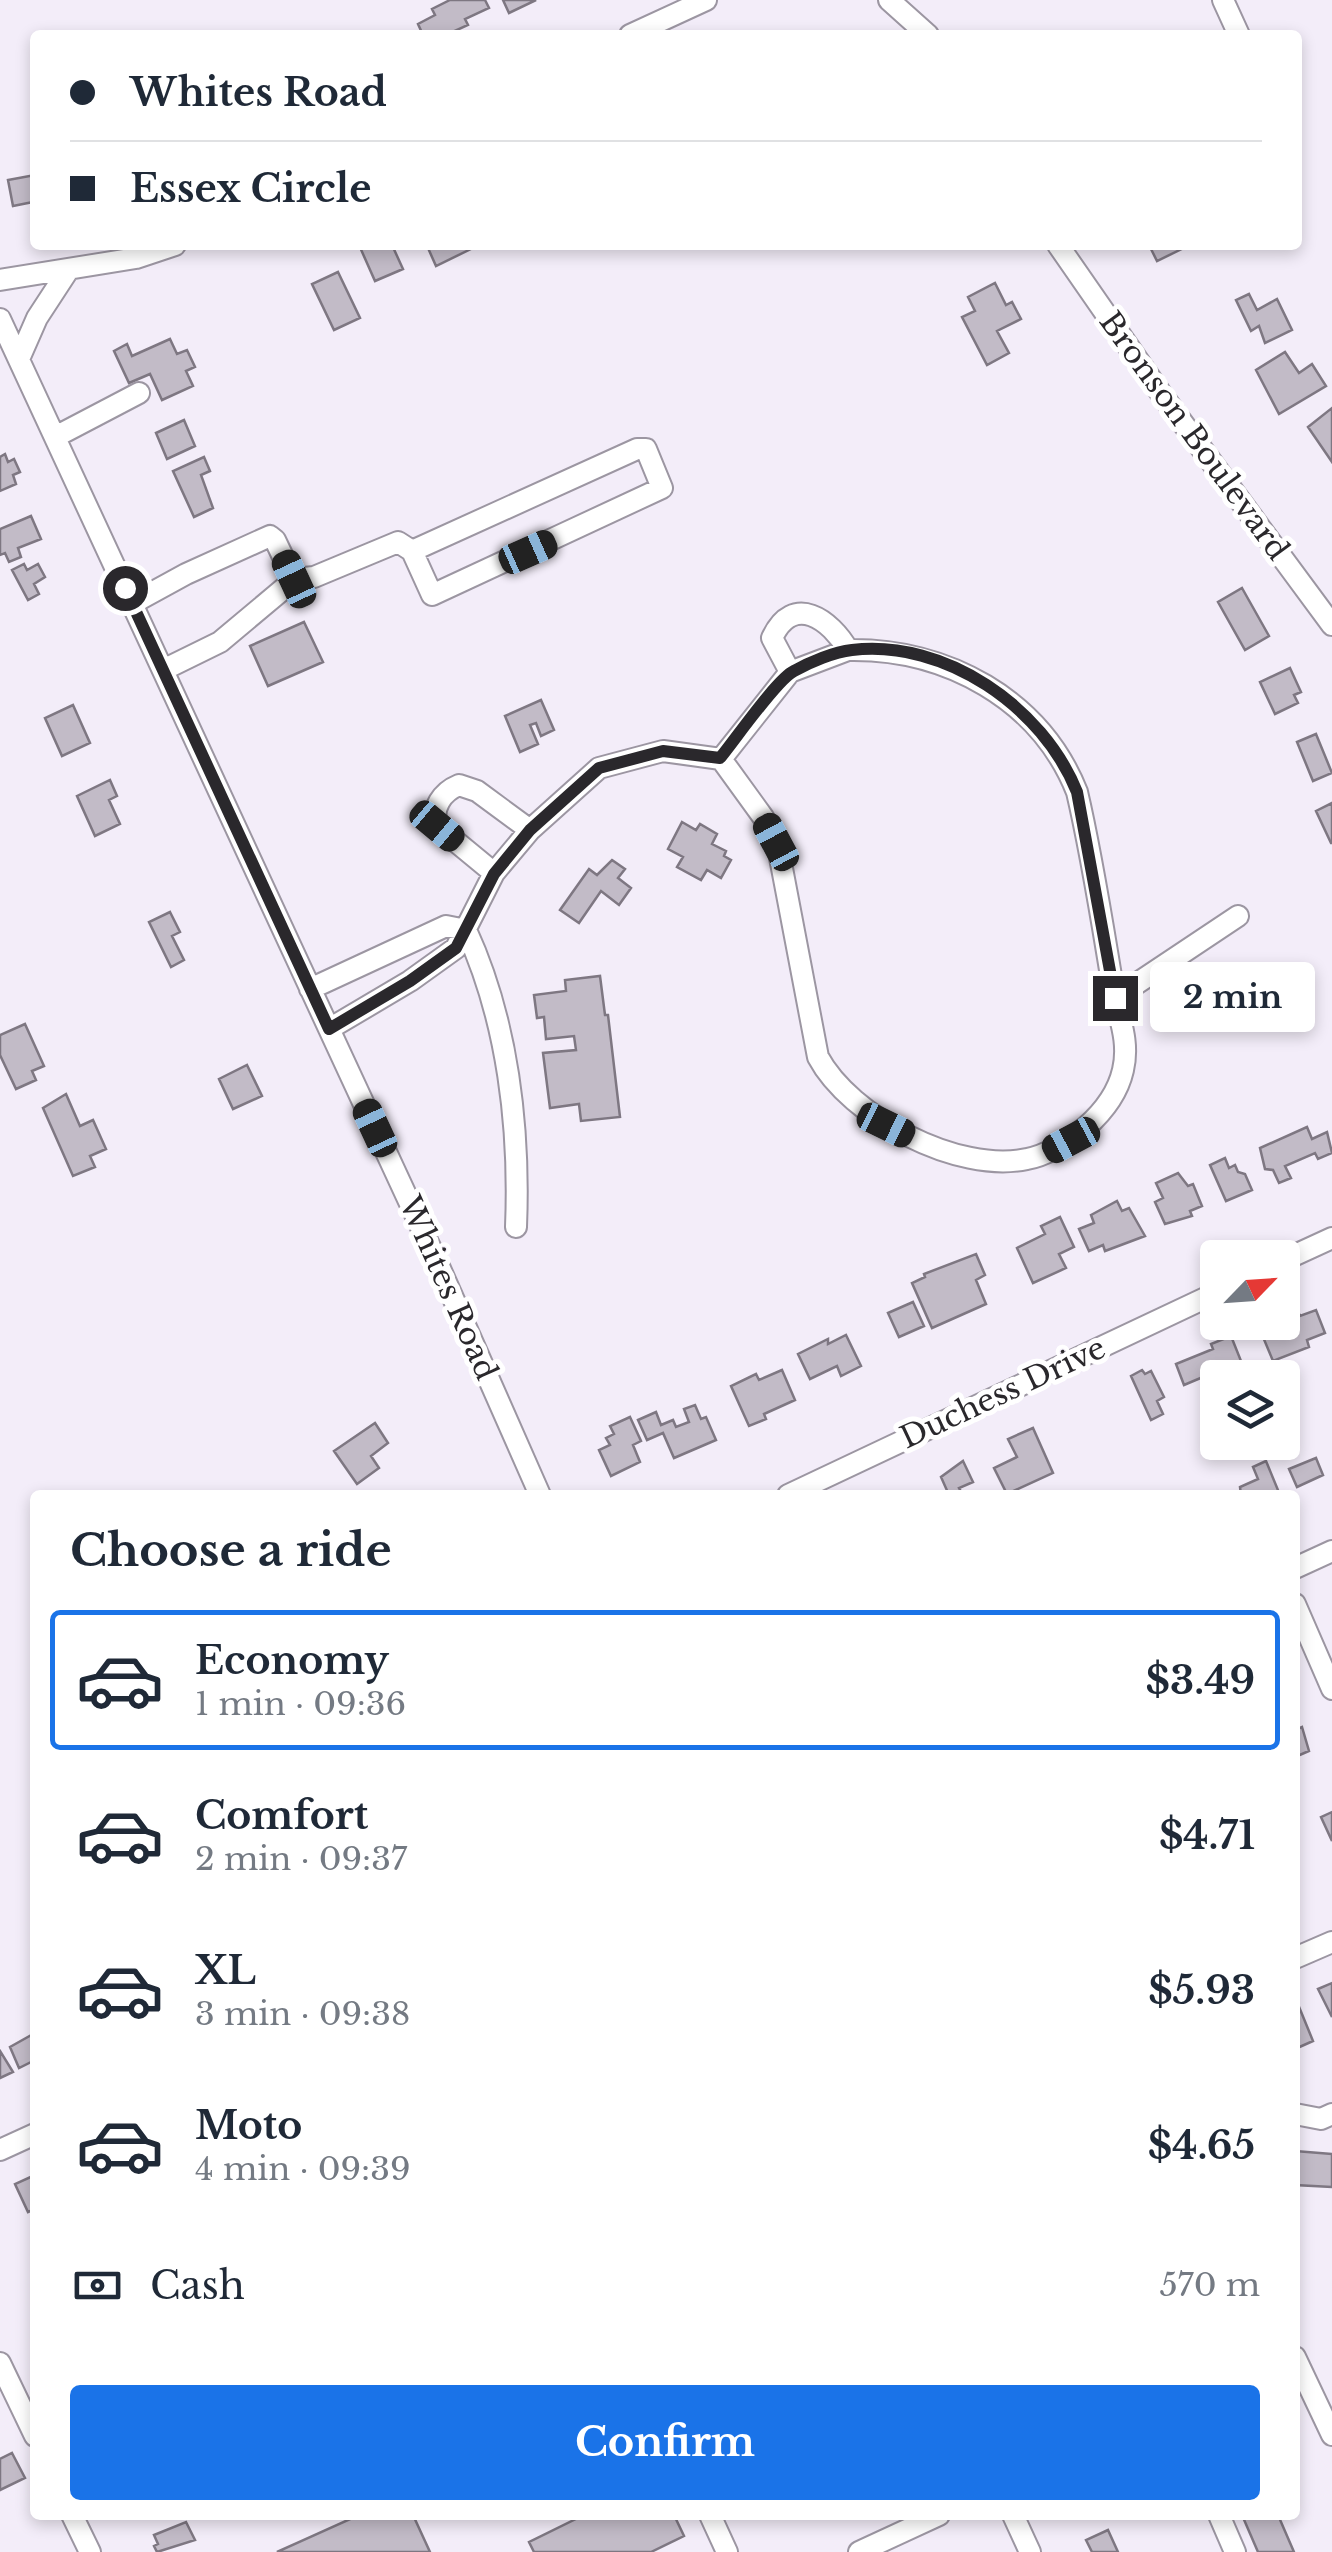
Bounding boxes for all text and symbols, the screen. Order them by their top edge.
text: Whites Road [130,69,387,116]
text: Essex Circle [130,165,371,212]
street label: Bronson Boulevard [1092,304,1297,567]
car [494,526,562,578]
car [268,545,320,613]
route start [103,566,148,611]
car [404,795,470,857]
car [749,808,803,876]
callout: 2 min [1150,963,1315,1033]
route end [1093,976,1138,1021]
text: 2 min [1183,977,1282,1017]
car [349,1094,401,1162]
car [852,1098,920,1152]
car [1037,1113,1105,1167]
street label: Whites Road [391,1189,505,1385]
north arrow [1200,1240,1300,1340]
map controls [1200,1240,1300,1460]
street label: Duchess Drive [894,1329,1111,1456]
button: layers [1200,1360,1300,1460]
text: Choose a ride [70,1522,392,1578]
icon: car [75,1635,165,1725]
text: Economy [195,1637,389,1684]
text: $3.49 [1146,1657,1255,1704]
text: 1 min · 09:36 [195,1684,406,1724]
icon: car [75,1790,165,1880]
text: Comfort [195,1792,368,1839]
text: $4.71 [1159,1812,1255,1859]
text: 2 min · 09:37 [195,1839,407,1879]
icon: car [75,1945,165,2035]
text: XL [195,1947,256,1994]
text: $5.93 [1148,1967,1255,2014]
text: 3 min · 09:38 [195,1994,410,2034]
icon: car [75,2100,165,2190]
text: Moto [195,2102,302,2149]
text: $4.65 [1148,2122,1255,2169]
text: 4 min · 09:39 [195,2149,411,2189]
icon: cash [70,2258,125,2313]
text: Cash [150,2262,245,2309]
text: 570 m [1159,2265,1260,2305]
button: Confirm [70,2385,1260,2500]

